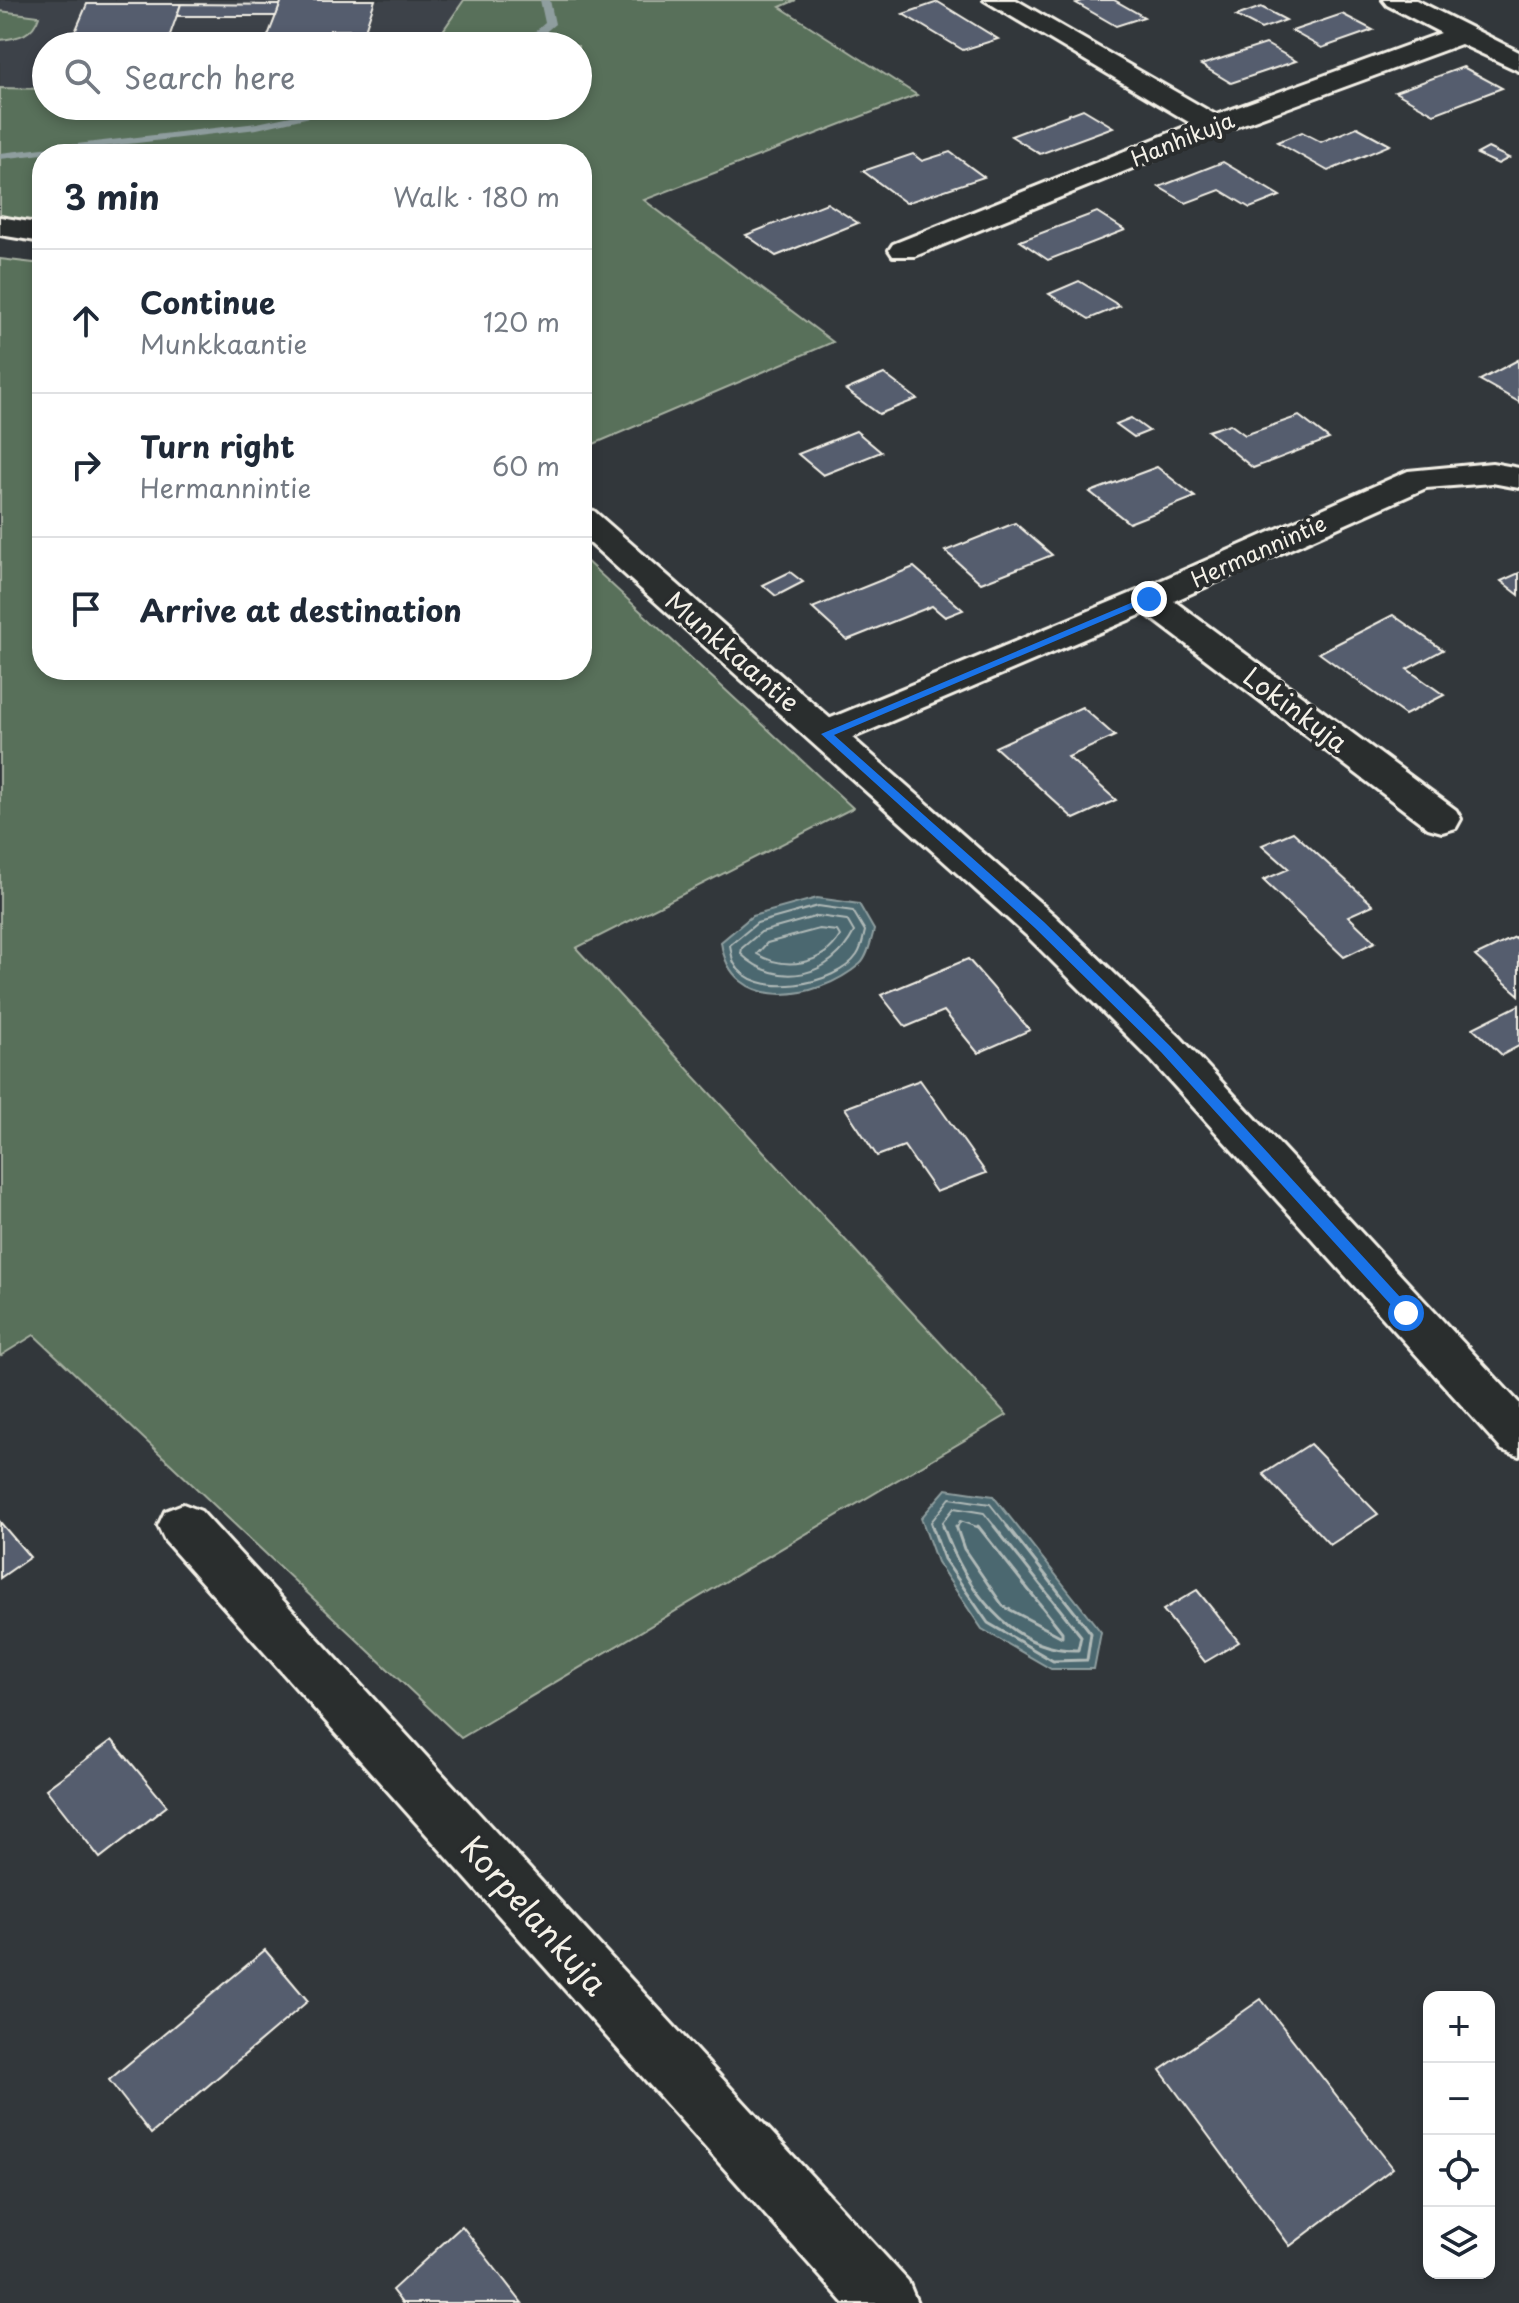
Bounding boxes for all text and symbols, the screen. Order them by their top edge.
search box [32,32,592,120]
icon: search [60,54,104,98]
text: Search here [124,54,296,99]
street label: Hanhikuja [1125,102,1239,174]
text: 3 min [64,170,160,222]
text: Walk · 180 m [393,177,560,216]
text: Continue [140,279,275,324]
icon: ahead [64,299,108,343]
text: 120 m [483,302,560,341]
text: Munkkaantie [140,324,307,363]
text: Turn right [140,423,295,468]
icon: right [64,443,108,487]
text: 60 m [492,446,560,485]
text: Hermannintie [140,468,311,507]
street label: Hermannintie [1185,505,1331,595]
street label: Munkkaantie [657,581,809,721]
route end [1131,581,1167,617]
icon: arrive [64,587,108,631]
text: Arrive at destination [140,587,462,632]
street label: Lokinkuja [1236,657,1357,762]
route start [1388,1295,1424,1331]
street label: Korpelankuja [450,1825,620,2005]
map controls [1423,1991,1495,2279]
button: + [1423,1991,1495,2063]
button: − [1423,2063,1495,2135]
button: locate [1423,2135,1495,2207]
button: layers [1423,2207,1495,2279]

